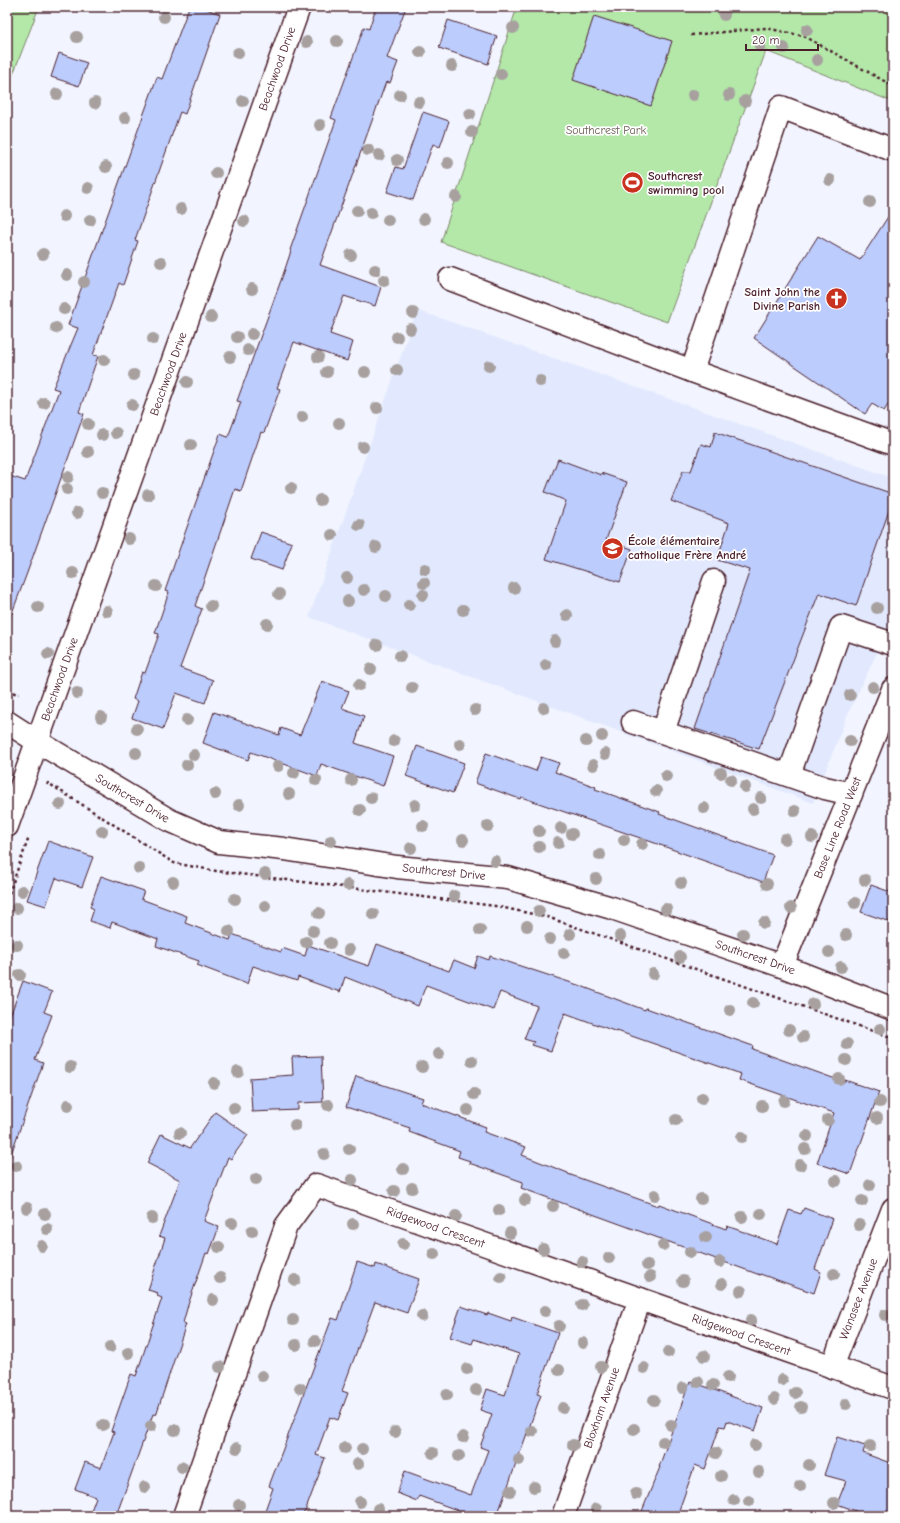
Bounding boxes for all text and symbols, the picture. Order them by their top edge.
street label: Beachwood Drive [256,25,298,112]
scale bar [746,26,818,52]
text: 20 m [752,33,780,47]
park label: Southcrest Park [566,123,647,137]
place label: Southcrest swimming pool [648,169,724,197]
sports icon: Southcrest swimming pool [619,170,645,196]
place label: Saint John the Divine Parish [745,285,820,313]
church icon: Saint John the Divine Parish [823,286,849,312]
street label: Beachwood Drive [147,330,190,418]
place label: École élémentaire catholique Frère André [628,534,746,562]
school or university icon: École élémentaire catholique Frère André [600,535,626,561]
street label: Beachwood Drive [38,635,81,723]
street label: Southcrest Drive [93,771,172,826]
street label: Base Line Road West [811,774,864,880]
street label: Southcrest Drive [402,861,486,883]
street label: Southcrest Drive [713,937,797,977]
street label: Ridgewood Crescent [384,1203,487,1251]
street label: Wanasee Avenue [836,1256,880,1342]
street label: Ridgewood Crescent [690,1311,793,1359]
street label: Bloxham Avenue [581,1365,622,1450]

